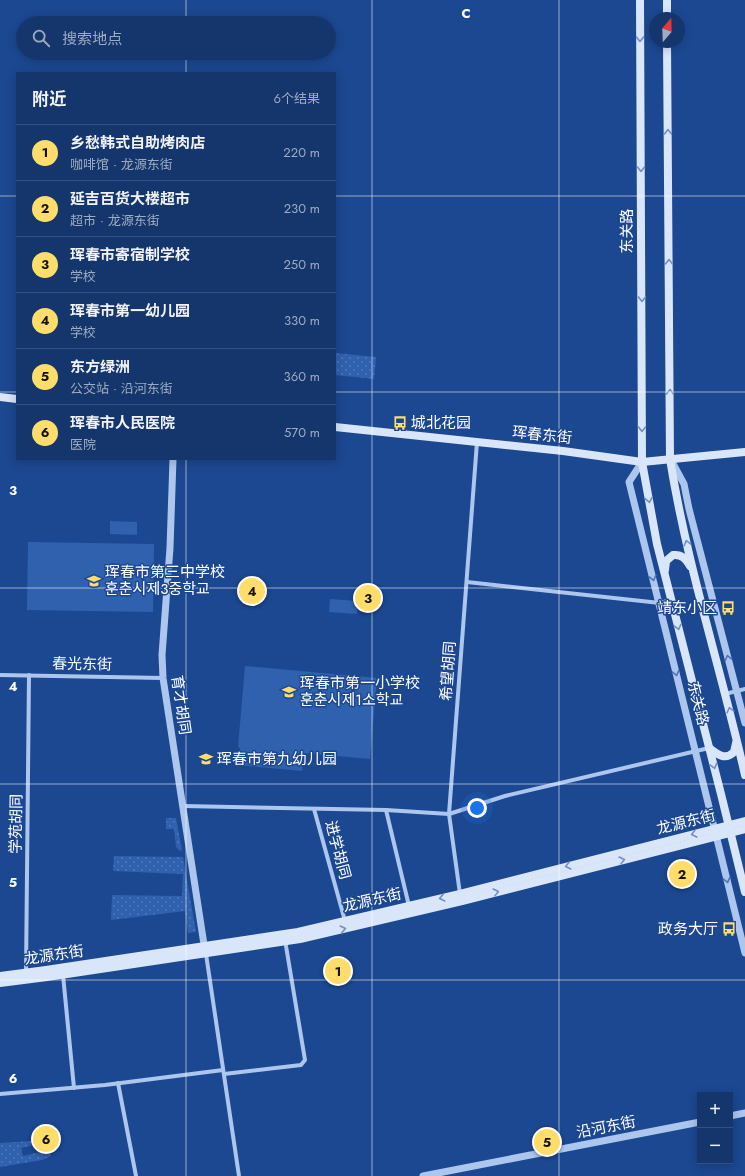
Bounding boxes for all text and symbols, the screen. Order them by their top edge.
text: C [461,4,471,23]
north arrow [649,12,685,48]
search box [16,16,336,60]
icon: search [30,27,52,49]
text: 搜索地点 [62,28,122,50]
one-way arrow [636,36,644,42]
text: 附近 [32,87,66,111]
text: 6个结果 [274,89,320,108]
one-way arrow [664,129,672,135]
text: 乡愁韩式自助烤肉店 [70,132,205,154]
text: 1 [42,143,48,162]
text: 220 m [283,143,320,162]
text: 咖啡馆 · 龙源东街 [70,155,173,174]
one-way arrow [637,166,645,172]
text: 延吉百货大楼超市 [70,188,190,210]
text: 2 [41,199,49,218]
text: 230 m [284,199,320,218]
street label: 东关路 [616,208,638,254]
text: 超市 · 龙源东街 [70,211,160,230]
text: 珲春市寄宿制学校 [70,244,190,266]
text: 3 [41,255,49,274]
text: 250 m [283,255,320,274]
one-way arrow [665,259,673,265]
text: 学校 [70,267,96,286]
one-way arrow [638,296,646,302]
text: 珲春市第一幼儿园 [70,300,190,322]
text: 4 [40,311,50,330]
text: 330 m [284,311,320,330]
text: 学校 [70,323,96,342]
text: 东方绿洲 [70,356,130,378]
text: 5 [41,367,49,386]
text: 360 m [284,367,320,386]
text: 公交站 · 沿河东街 [70,379,173,398]
one-way arrow [666,389,674,395]
text: 珲春市人民医院 [70,412,175,434]
place label: 城北花园 [411,412,471,434]
bus stop icon: 城北花园 [392,415,408,431]
street label: 珲春东街 [511,421,573,449]
text: 6 [41,423,49,442]
text: 570 m [284,423,320,442]
one-way arrow [638,426,646,432]
text: 医院 [70,435,96,454]
text: 3 [9,481,17,500]
one-way arrow [644,497,652,503]
one-way arrow [683,540,691,546]
place label: 珲春市第三中学校 훈춘시제3중학교 [105,561,225,600]
school or university icon: 珲春市第三中学校 훈춘시제3중학교 [86,573,102,589]
one-way arrow [648,575,656,581]
pin: 4 [239,576,265,606]
pin: 3 [355,583,381,613]
place label: 靖东小区 [657,597,717,619]
bus stop icon: 靖东小区 [720,600,736,616]
one-way arrow [673,623,682,630]
street label: 希望胡同 [435,640,461,702]
street label: 春光东街 [52,652,112,676]
one-way arrow [725,655,733,661]
one-way arrow [671,669,680,676]
place label: 珲春市第一小学校 훈춘시제1소학교 [300,672,420,711]
street label: 育才胡同 [166,674,196,736]
text: 4 [8,677,18,696]
street label: 东关路 [682,678,714,728]
school or university icon: 珲春市第一小学校 훈춘시제1소학교 [281,684,297,700]
one-way arrow [726,706,734,713]
place label: 珲春市第九幼儿园 [217,748,337,770]
school or university icon: 珲春市第九幼儿园 [198,751,214,767]
one-way arrow [709,762,718,769]
street label: 学苑胡同 [4,794,28,854]
your location [467,798,487,818]
street label: 龙源东街 [654,804,718,840]
street label: 进学胡同 [320,818,356,882]
one-way arrow [690,830,697,838]
one-way arrow [618,856,625,865]
pin: 2 [669,859,695,889]
one-way arrow [564,862,571,870]
text: 5 [9,873,17,892]
one-way arrow [722,877,731,884]
street label: 龙源东街 [340,883,404,917]
one-way arrow [493,889,499,897]
one-way arrow [438,894,445,902]
place label: 政务大厅 [658,918,718,940]
bus stop icon: 政务大厅 [721,921,737,937]
one-way arrow [339,926,346,934]
street label: 龙源东街 [23,940,85,970]
pin: 1 [325,956,351,986]
text: 6 [9,1069,18,1088]
map controls [697,1092,733,1164]
button: + [697,1092,733,1128]
street label: 沿河东街 [574,1110,638,1144]
pin: 6 [33,1124,59,1154]
pin: 5 [534,1127,560,1157]
button: − [697,1128,733,1164]

